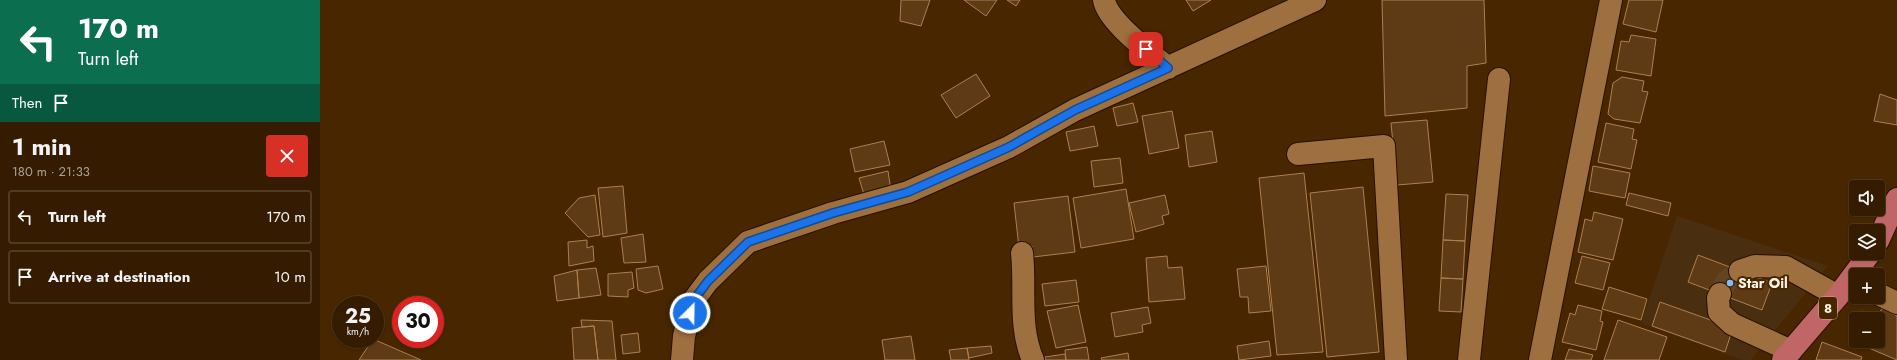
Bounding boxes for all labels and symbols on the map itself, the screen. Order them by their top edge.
pin [1129,32,1163,66]
place label: Star Oil [1738,273,1788,293]
marker: Star Oil [1725,278,1735,288]
position arrow [669,292,711,334]
speed limit sign: 30 [392,296,444,348]
road number: 8 [1819,297,1837,319]

